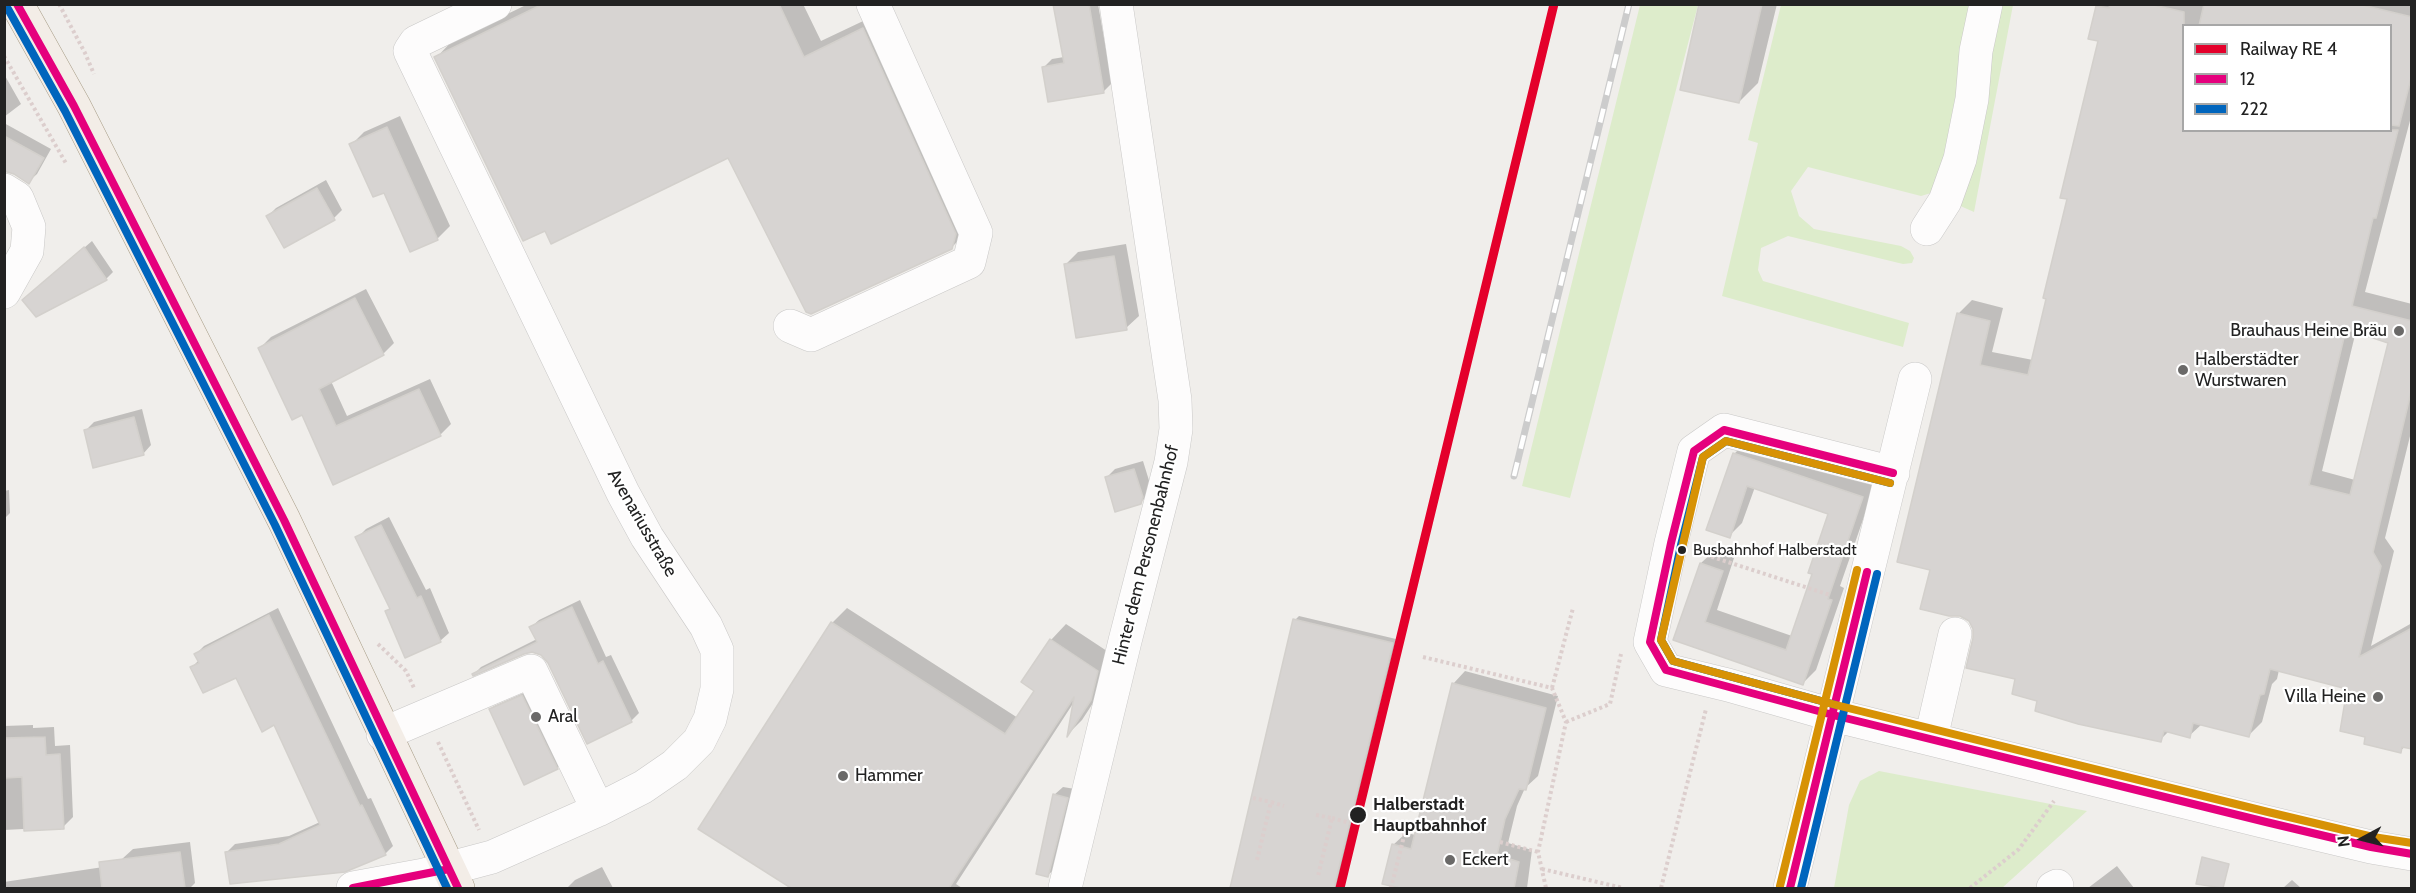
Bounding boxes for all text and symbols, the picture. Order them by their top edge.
legend [2182,24,2392,132]
text: Railway RE 4 [2240,38,2337,60]
text: 12 [2240,68,2255,90]
text: 222 [2240,98,2268,120]
place label: Brauhaus Heine Bräu [2230,320,2387,342]
marker: Brauhaus Heine Bräu [2392,324,2406,338]
place label: Halberstädter Wurstwaren [2195,349,2298,392]
marker: Halberstädter Wurstwaren [2176,363,2190,377]
street label: Hinter dem Personenbahnhof [1108,443,1184,667]
street label: Avenariusstraße [602,465,682,581]
place label: Busbahnhof Halberstadt [1693,540,1857,560]
marker: Busbahnhof Halberstadt [1676,544,1688,556]
place label: Villa Heine [2284,686,2366,708]
marker: Villa Heine [2371,690,2385,704]
place label: Aral [548,706,578,728]
marker: Aral [529,710,543,724]
place label: Hammer [855,765,923,787]
marker: Hammer [836,769,850,783]
place label: Halberstadt Hauptbahnhof [1373,794,1486,836]
marker: Halberstadt Hauptbahnhof [1348,805,1368,825]
north arrow [2332,809,2392,869]
text: N [2334,834,2354,848]
place label: Eckert [1462,849,1508,871]
marker: Eckert [1443,853,1457,867]

